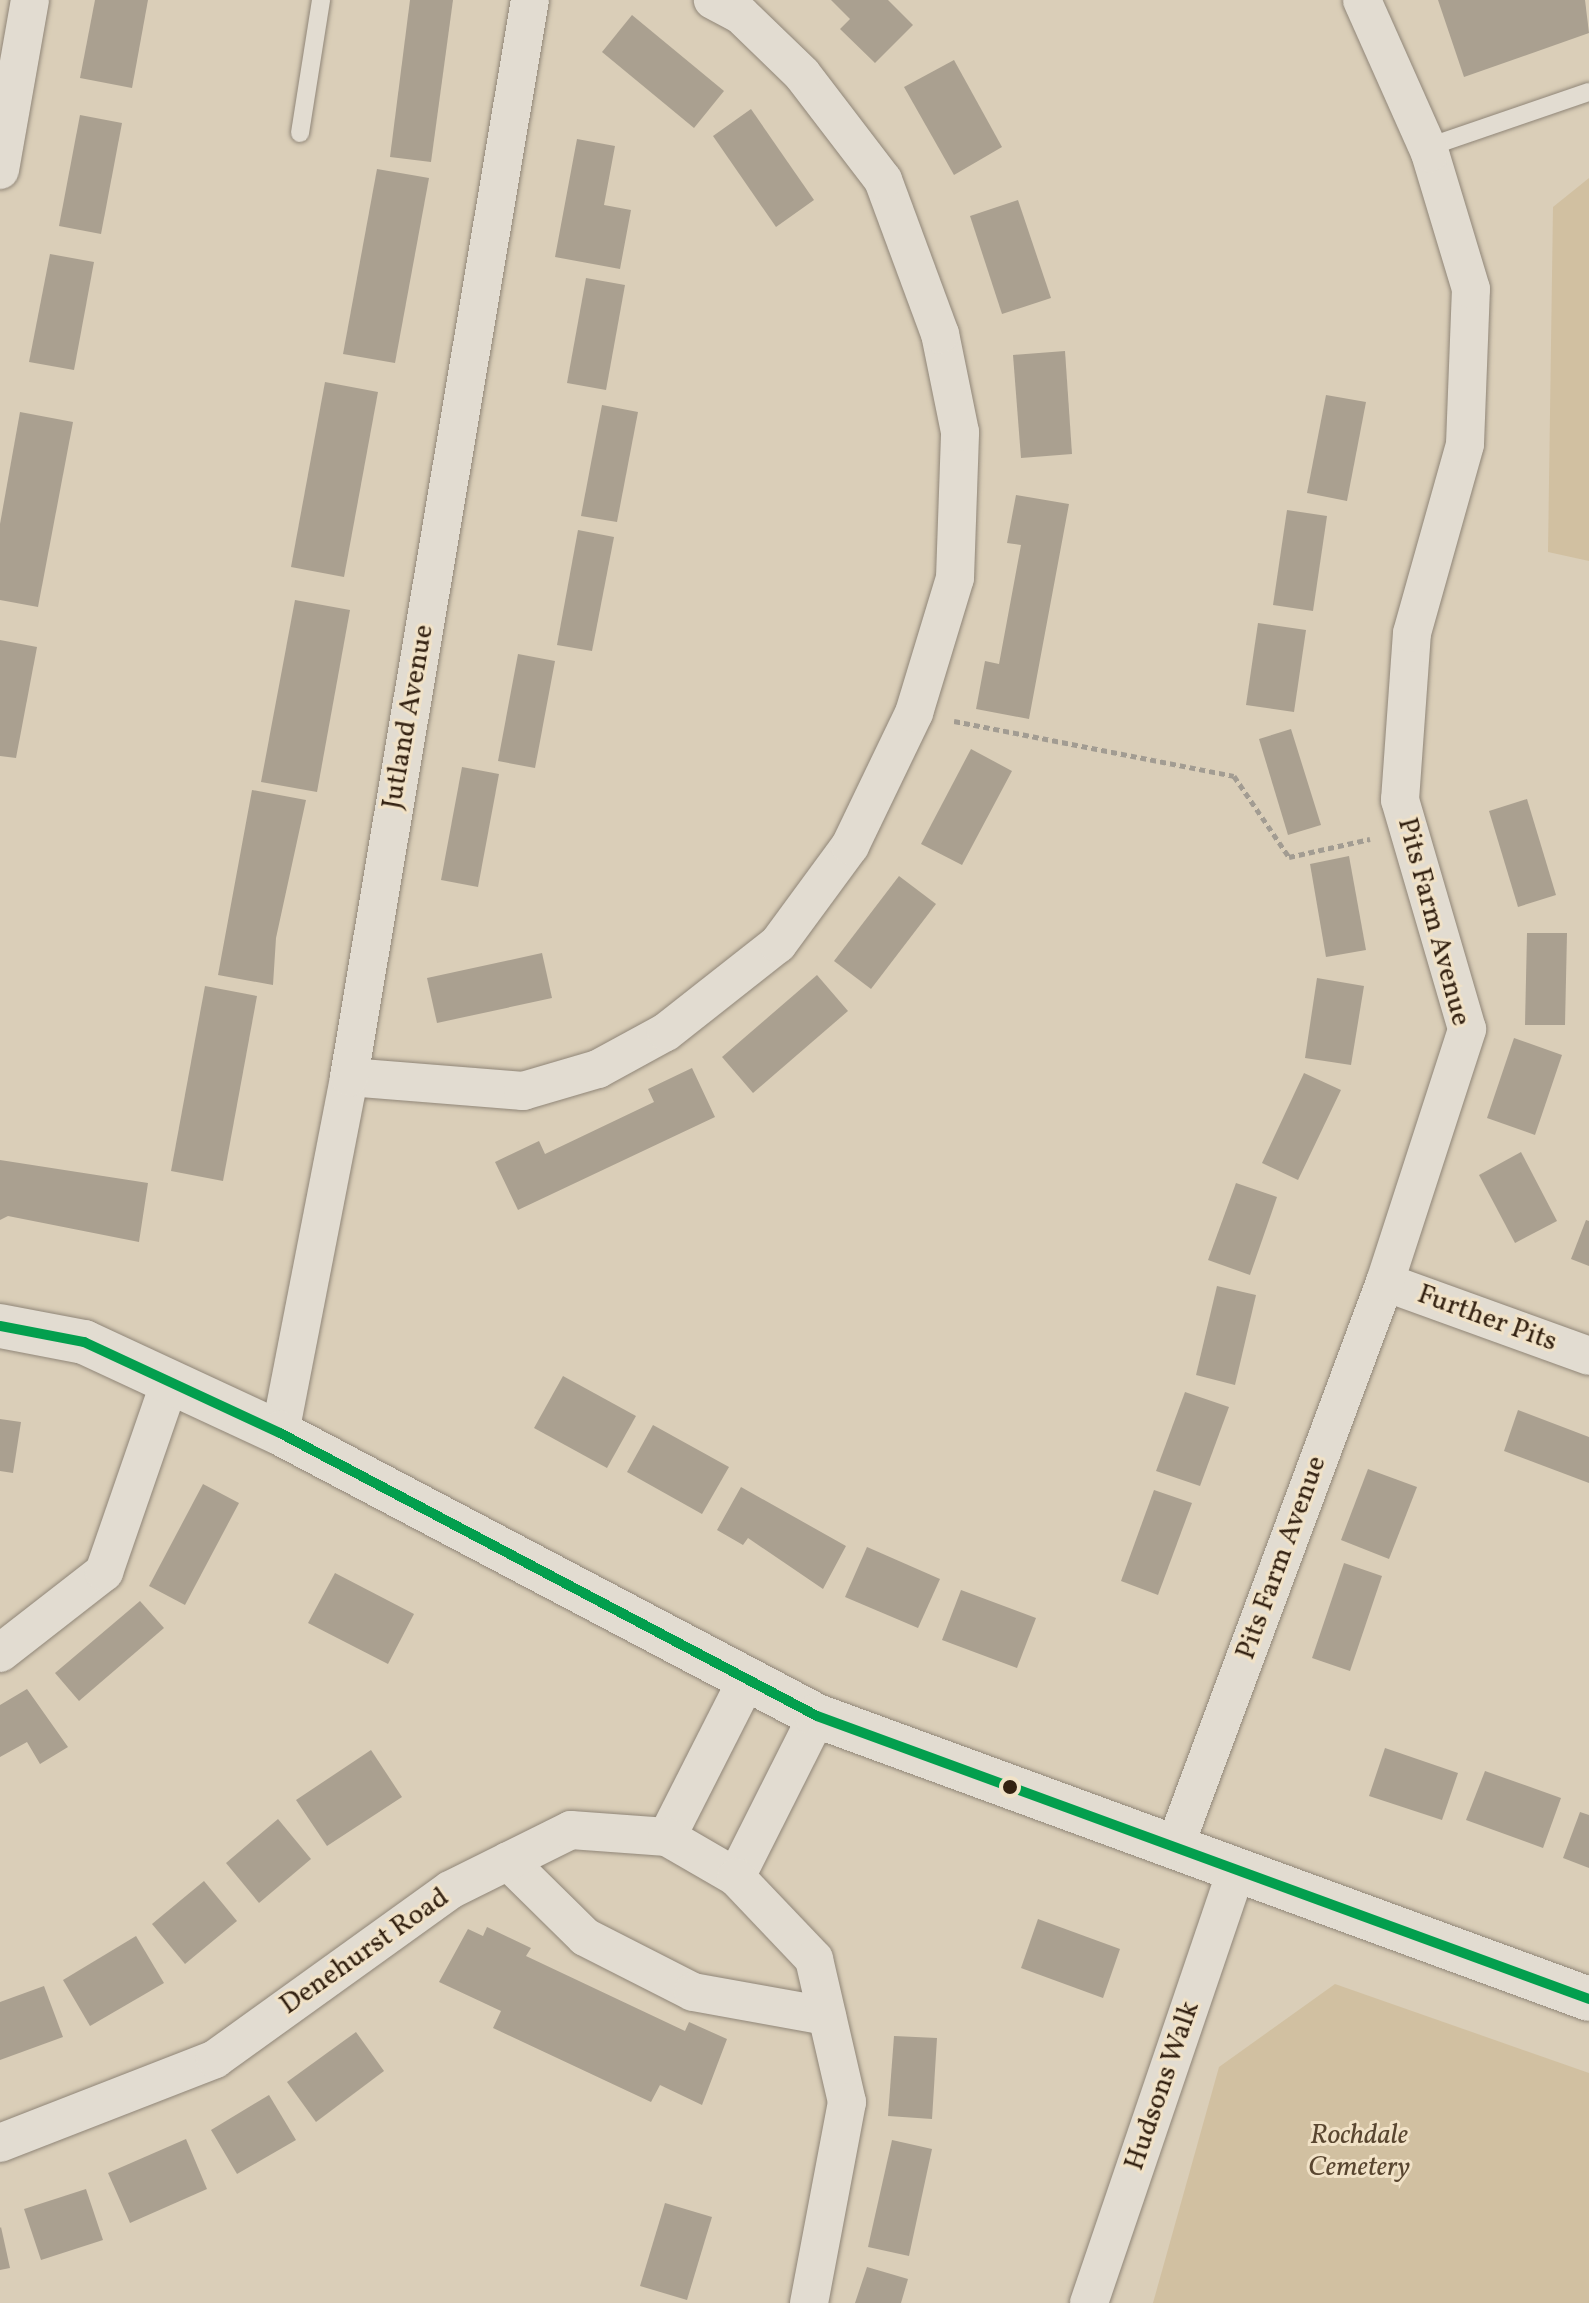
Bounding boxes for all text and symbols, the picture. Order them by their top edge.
street label: Jutland Avenue [376,622,442,812]
street label: Pits Farm Avenue [1389,814,1477,1030]
street label: Further Pits [1413,1278,1561,1360]
street label: Pits Farm Avenue [1230,1452,1334,1664]
unlabelled marker [1002,1779,1018,1795]
street label: Denehurst Road [274,1881,456,2023]
street label: Hudsons Walk [1118,1997,1208,2175]
park label: Rochdale Cemetery [1308,2119,1410,2185]

